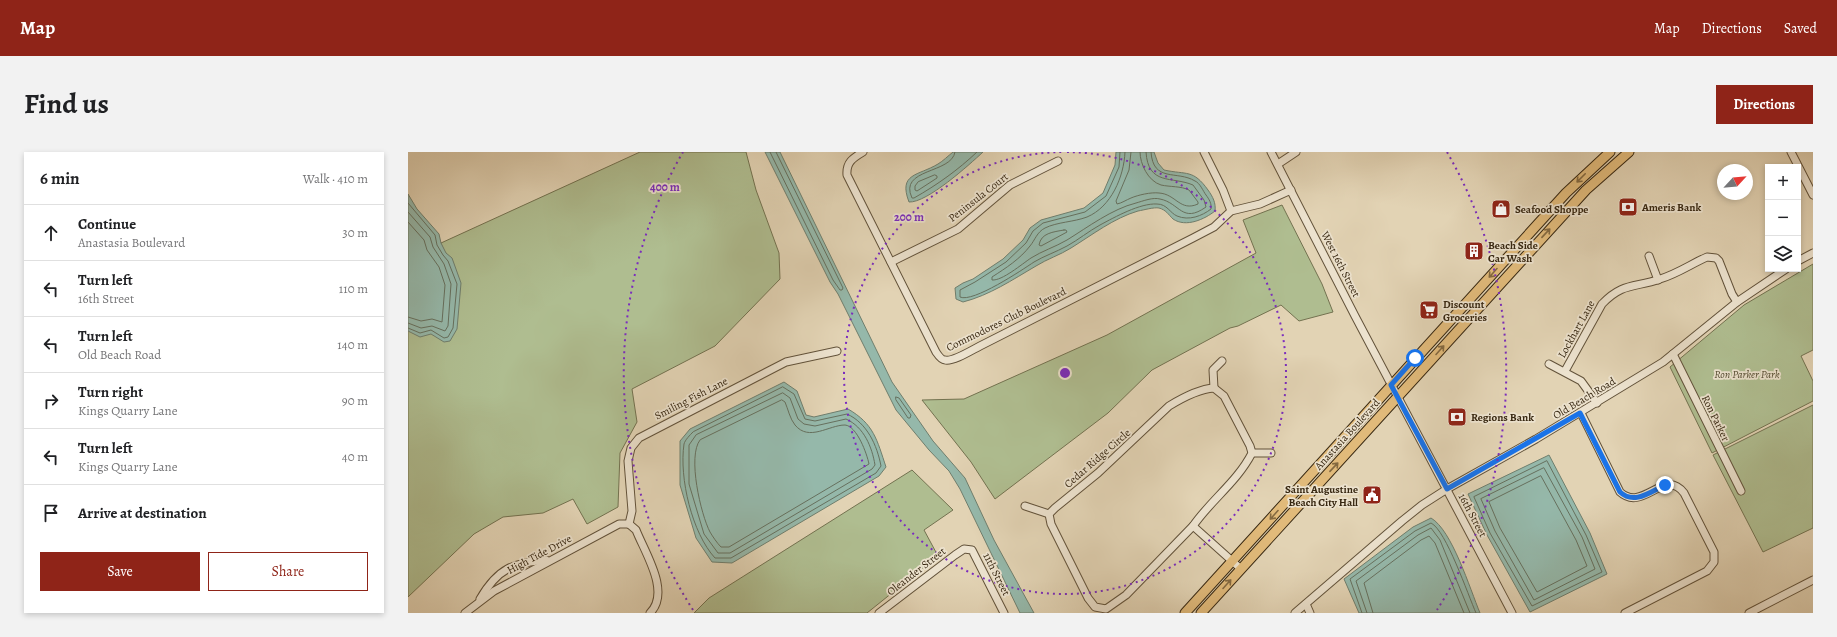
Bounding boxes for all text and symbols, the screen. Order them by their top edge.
text: Map [20,15,55,41]
text: Map [1654,19,1680,38]
text: Directions [1702,19,1762,38]
text: Saved [1784,19,1817,38]
text: Find us [24,85,109,123]
button: Directions [1716,85,1813,124]
north arrow [1717,164,1753,200]
map controls [1765,164,1801,272]
button: + [1765,164,1801,200]
text: 6 min [40,167,80,190]
street label: Peninsula Court [945,169,1012,225]
text: Walk · 410 m [303,170,368,187]
one-way arrow [1576,173,1586,183]
text: 400 m [650,179,680,195]
bank icon: Ameris Bank [1617,196,1639,218]
shop icon: Seafood Shoppe [1490,198,1512,220]
place label: Ameris Bank [1641,200,1701,215]
button: − [1765,200,1801,236]
place label: Seafood Shoppe [1515,202,1588,217]
text: 200 m [894,209,924,225]
text: Continue [78,214,136,234]
icon: ahead [40,222,62,244]
text: 30 m [342,224,368,241]
street label: West 16th Street [1317,228,1364,300]
one-way arrow [1541,228,1551,238]
text: Anastasia Boulevard [78,234,185,251]
button: layers [1765,236,1801,272]
place label: Beach Side Car Wash [1488,238,1538,266]
building icon: Beach Side Car Wash [1463,240,1485,262]
one-way arrow [1489,268,1498,278]
text: Turn left [78,270,133,290]
icon: left [40,278,62,300]
text: 110 m [339,280,368,297]
street label: Commodores Club Boulevard [944,284,1069,355]
text: 16th Street [78,290,134,307]
place label: Discount Groceries [1443,297,1488,325]
street label: Lockhart Lane [1554,298,1599,361]
supermarket icon: Discount Groceries [1418,299,1440,321]
text: Turn left [78,326,133,346]
icon: left [40,334,62,356]
text: 140 m [337,336,368,353]
one-way arrow [1435,345,1444,355]
text: Old Beach Road [78,346,161,363]
route start [1406,349,1424,367]
centre of rings [1058,366,1072,380]
park label: Ron Parker Park [1714,367,1780,382]
street label: Smiling Fish Lane [652,374,730,423]
street label: Old Beach Road [1550,374,1618,423]
text: Turn right [78,382,143,402]
icon: right [40,390,62,412]
text: 90 m [342,392,368,409]
street label: Ron Parker [1698,393,1733,444]
street label: Anastasia Boulevard [1311,396,1383,474]
text: Kings Quarry Lane [78,402,178,419]
bank icon: Regions Bank [1446,406,1468,428]
place label: Regions Bank [1471,410,1534,425]
street label: Cedar Ridge Circle [1061,425,1134,491]
text: Turn left [78,438,133,458]
icon: left [40,446,62,468]
text: 40 m [342,448,368,465]
text: Kings Quarry Lane [78,458,178,475]
one-way arrow [1329,462,1338,472]
route end [1656,476,1674,494]
place label: Saint Augustine Beach City Hall [1285,482,1358,510]
public building icon: Saint Augustine Beach City Hall [1361,484,1383,506]
street label: 16th Street [1455,491,1491,540]
icon: arrive [40,502,62,524]
text: Arrive at destination [78,503,207,523]
one-way arrow [1270,509,1279,519]
street label: High Tide Drive [504,531,574,578]
street label: Oleander Street [884,544,949,599]
street label: 11th Street [979,550,1014,599]
button: Save [40,552,200,591]
button: Share [208,552,368,591]
one-way arrow [1223,579,1232,589]

